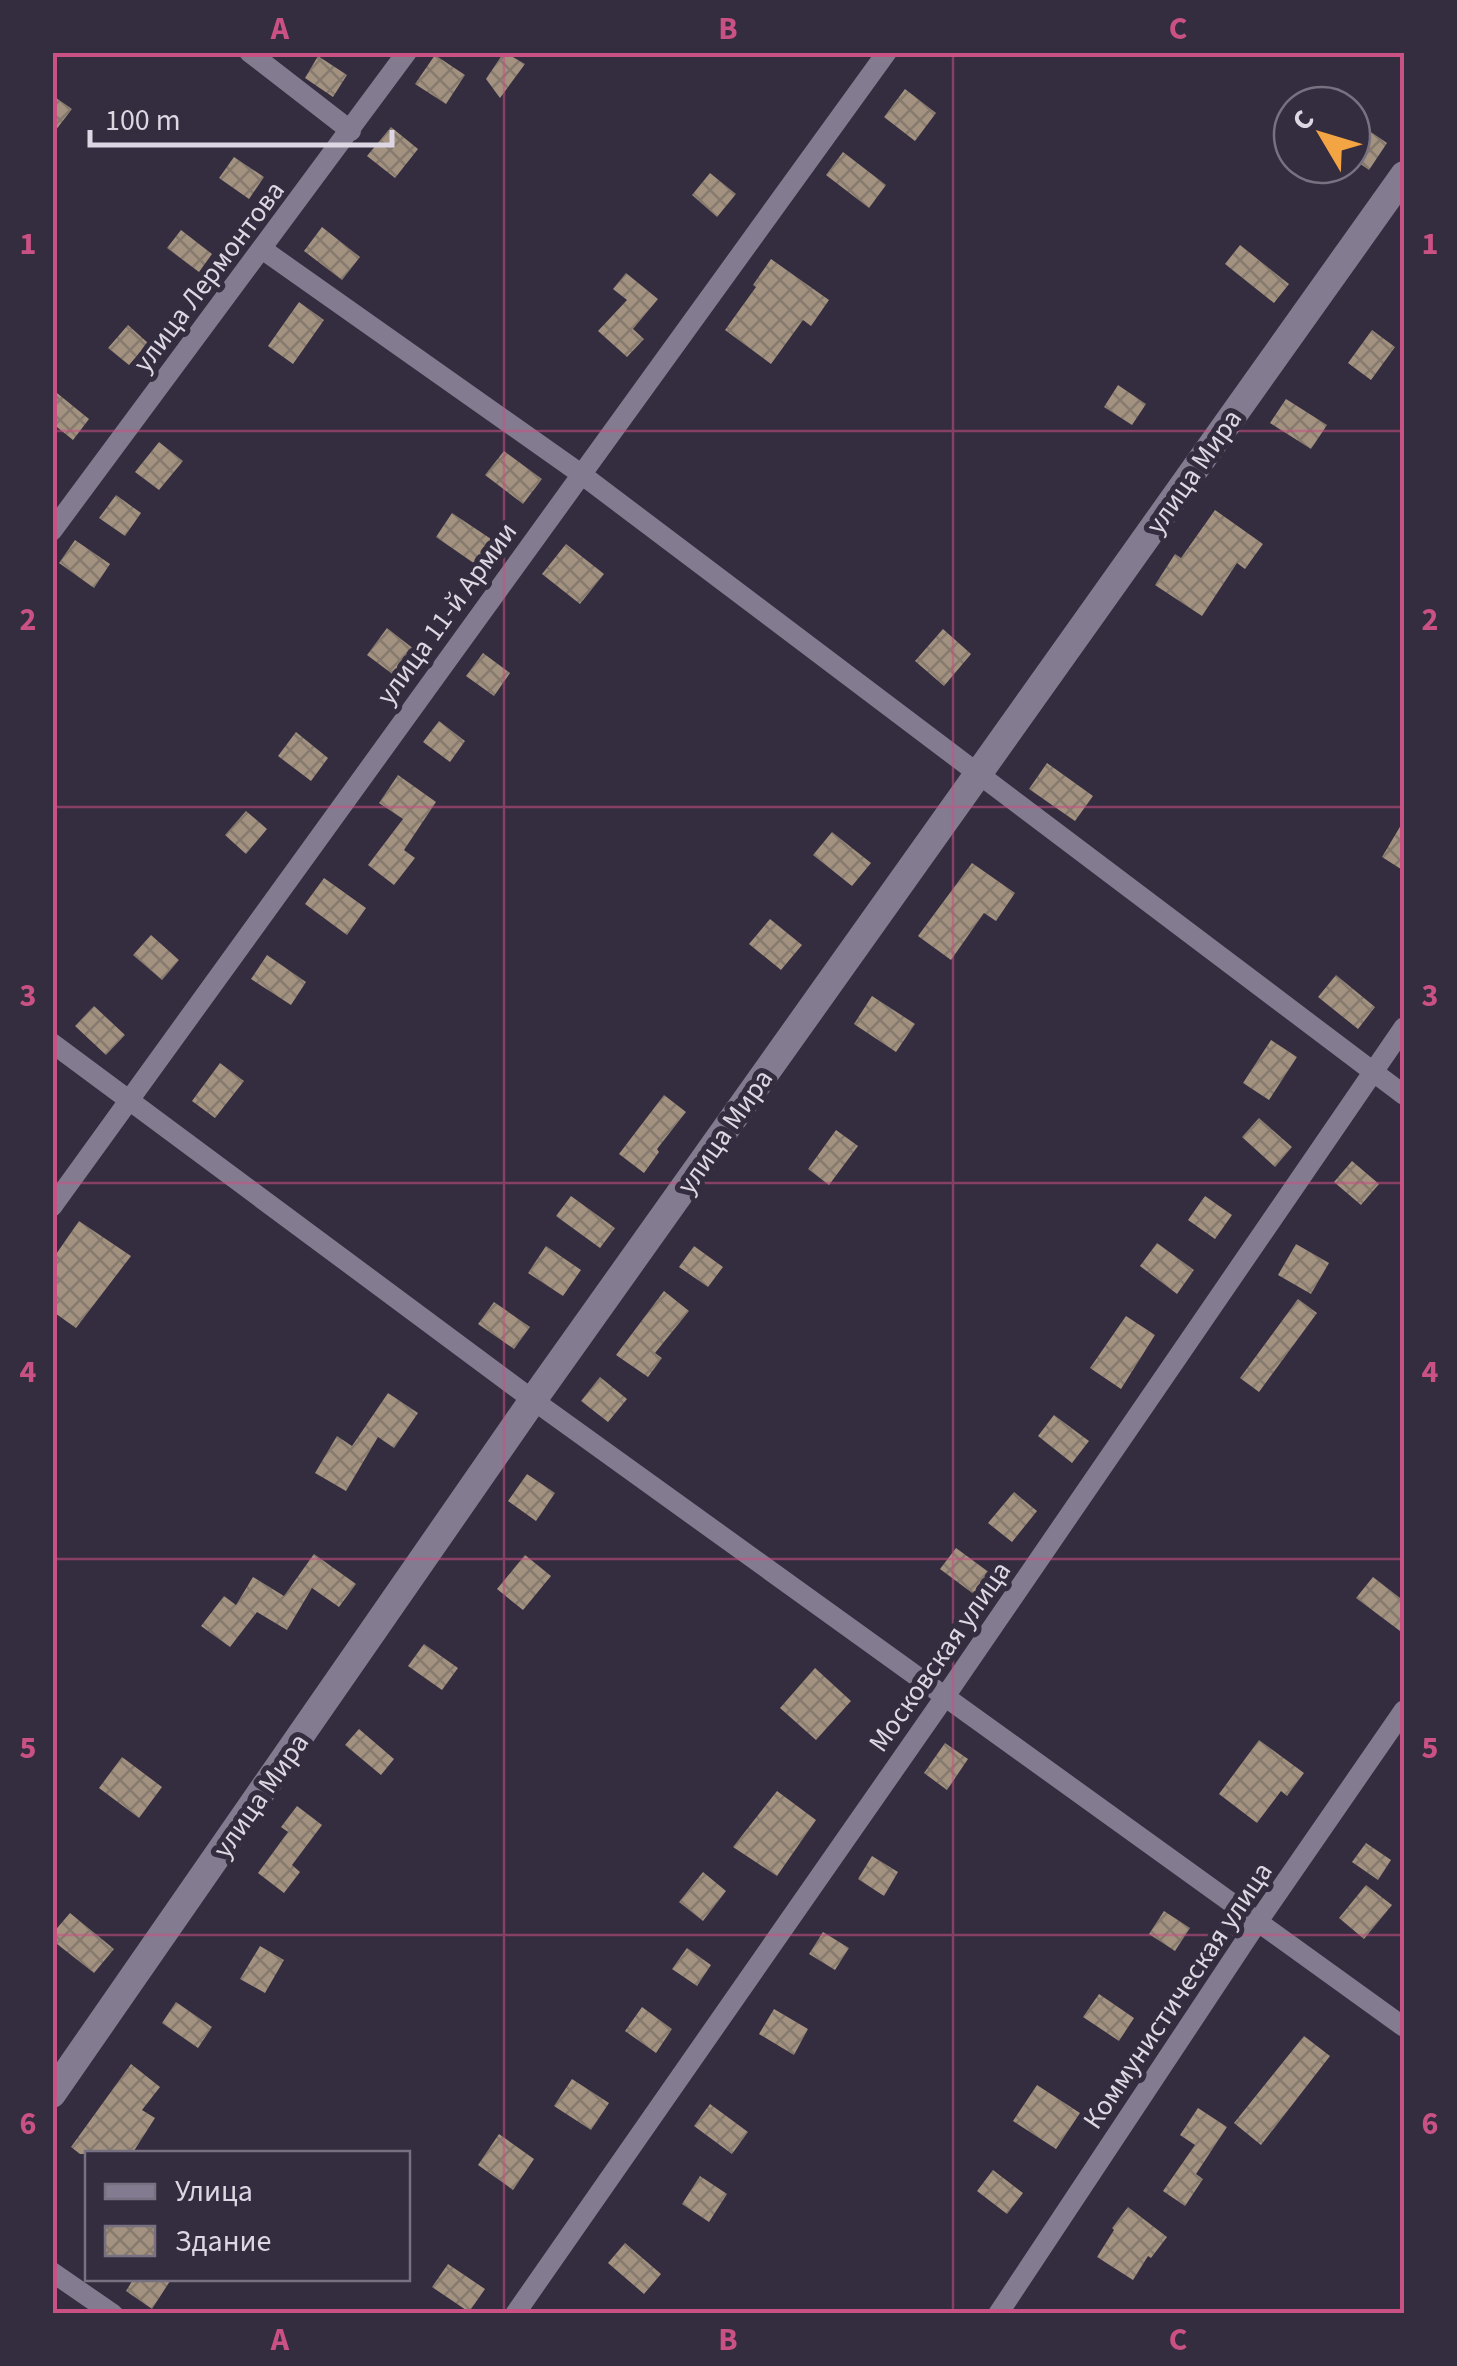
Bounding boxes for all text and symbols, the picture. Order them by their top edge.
text: A [270,6,290,52]
text: B [718,6,738,52]
text: C [1169,6,1187,52]
scale bar [90,85,392,147]
north arrow [1272,85,1372,185]
text: 100 m [105,99,181,142]
text: С [1282,101,1324,139]
street label: улица Лермонтова [123,172,294,381]
text: 1 [20,221,36,267]
text: 1 [1422,221,1438,267]
street label: улица Мира [1136,401,1252,542]
street label: улица 11-й Армии [367,514,527,713]
text: 2 [20,597,36,643]
text: 2 [1422,597,1438,643]
text: 3 [20,973,36,1019]
text: 3 [1422,973,1438,1019]
street label: улица Мира [667,1061,783,1202]
text: 4 [20,1349,37,1395]
text: 4 [1422,1349,1439,1395]
street label: Московская улица [859,1553,1021,1760]
text: 5 [20,1725,36,1771]
street label: улица Мира [203,1725,319,1866]
text: 5 [1422,1725,1438,1771]
street label: Коммунистическая улица [1073,1854,1282,2137]
text: 6 [20,2101,36,2147]
text: 6 [1422,2101,1438,2147]
legend [85,2151,410,2281]
text: Улица [175,2170,253,2213]
text: Здание [175,2220,271,2263]
text: A [270,2317,290,2363]
text: B [718,2317,738,2363]
text: C [1169,2317,1187,2363]

